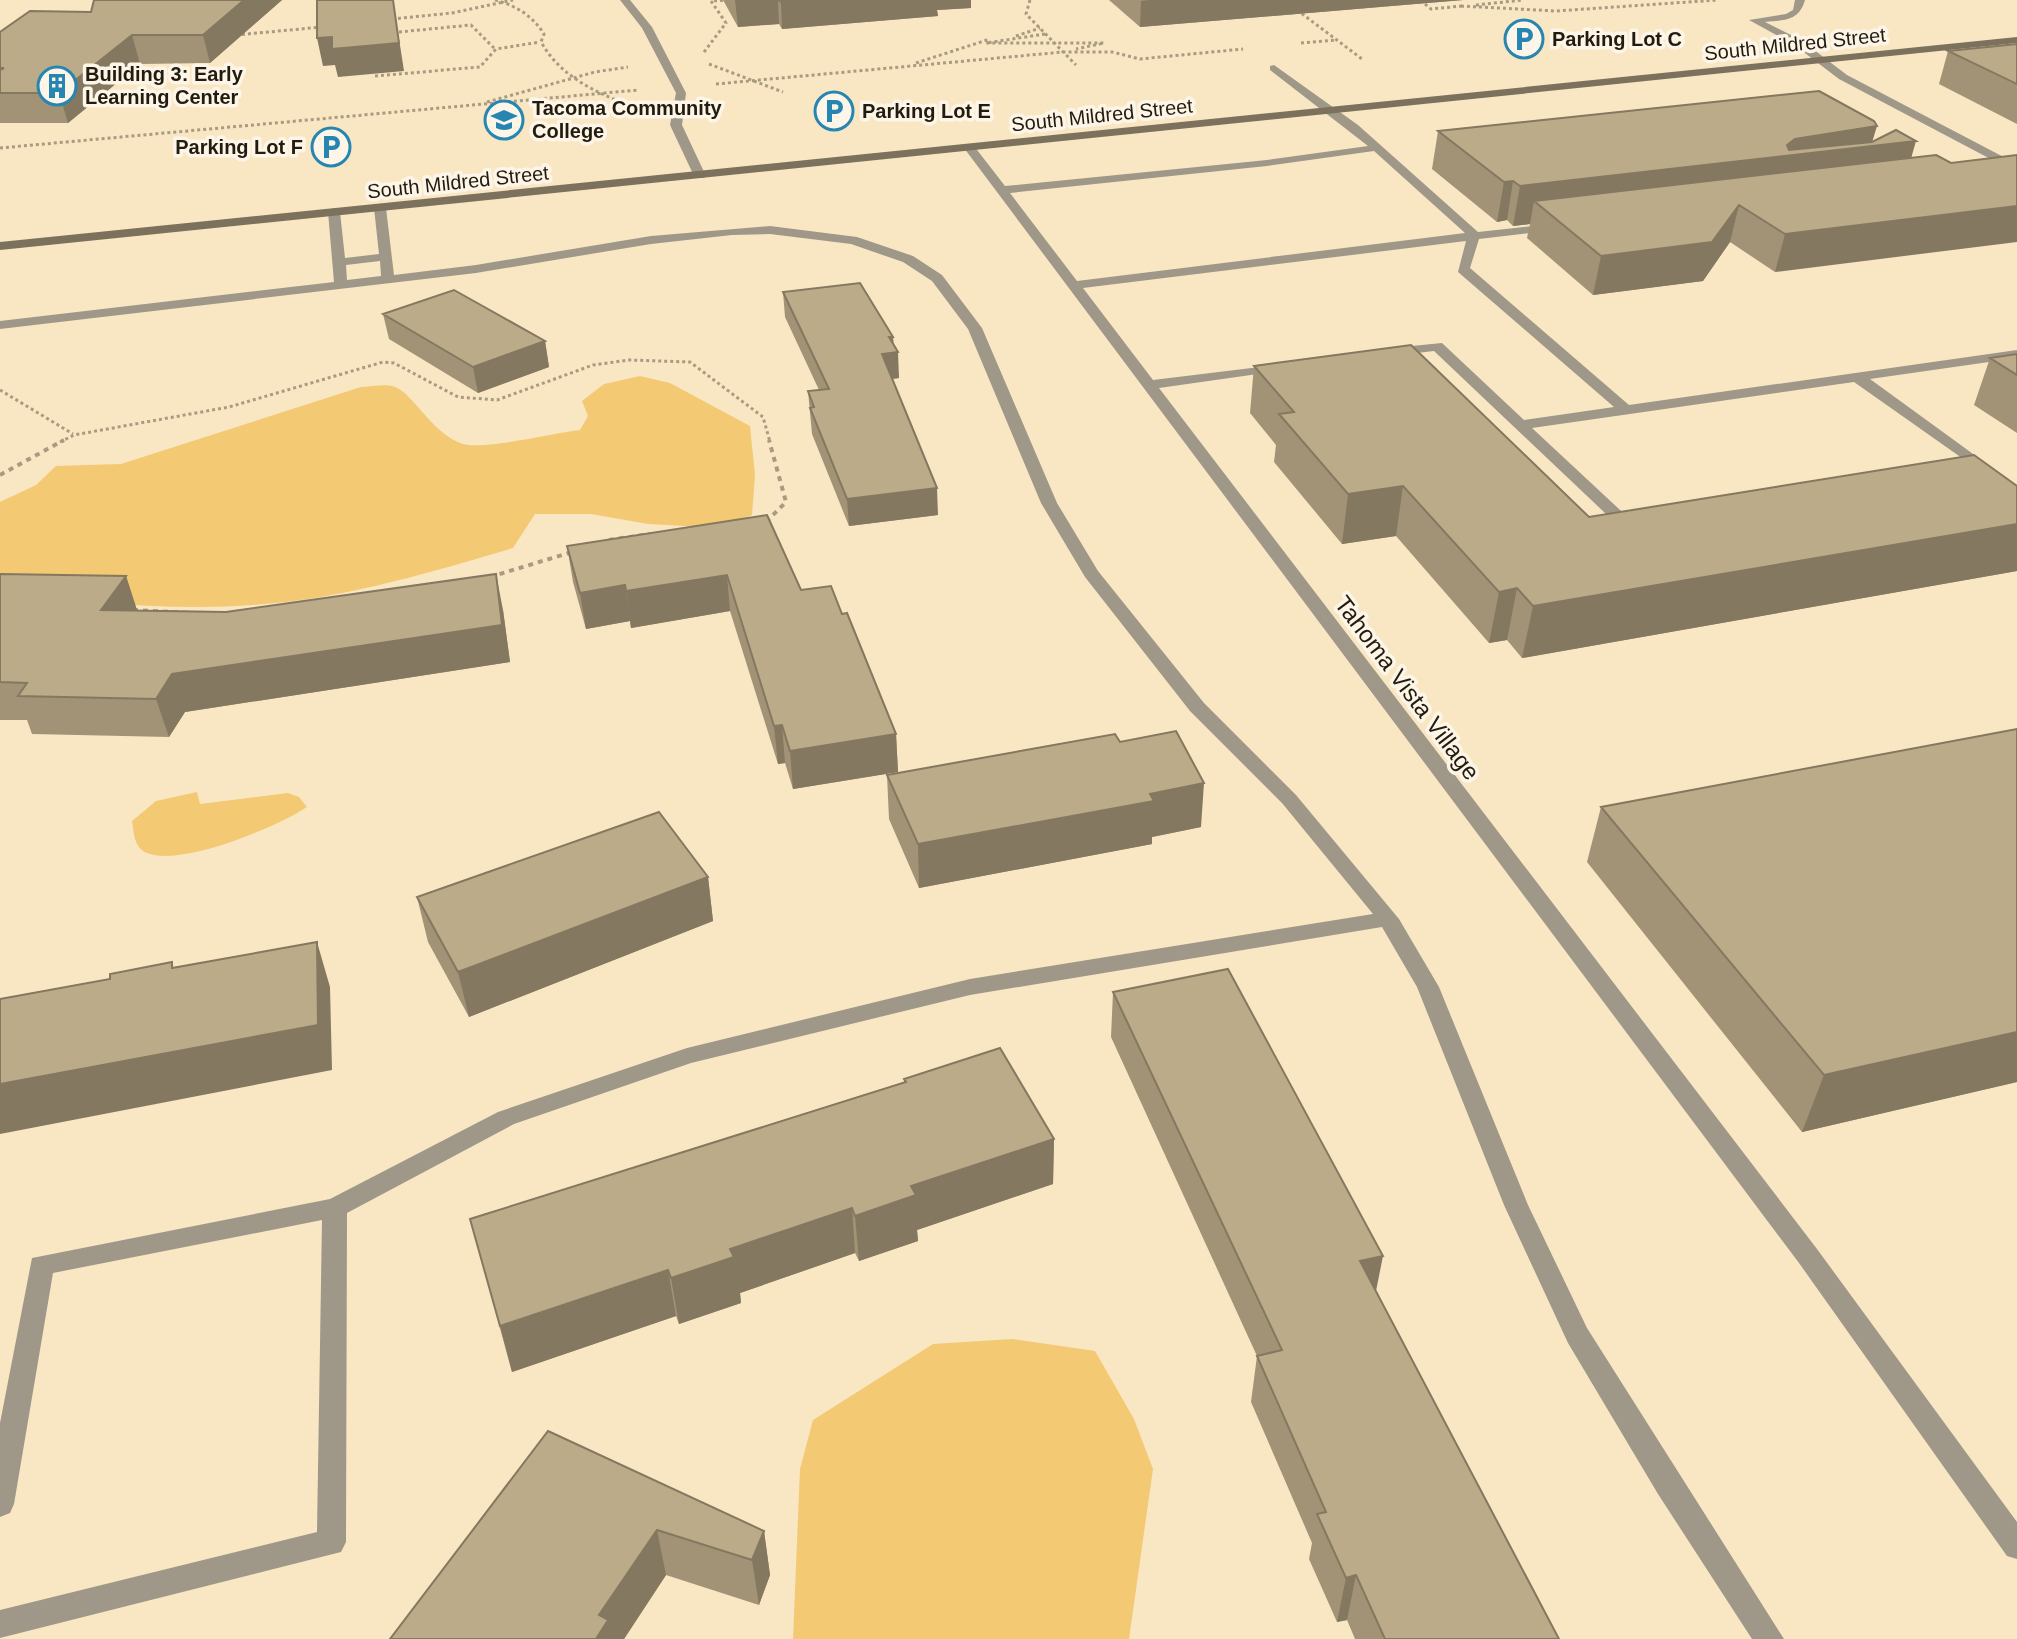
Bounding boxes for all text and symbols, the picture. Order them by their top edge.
parking icon: Parking Lot C [1503,18,1545,60]
street label: South Mildred Street [1703,23,1887,64]
place label: Parking Lot C [1552,28,1682,50]
place label: Building 3: Early Learning Center [85,63,244,108]
building icon: Building 3: Early Learning Center [36,65,78,107]
parking icon: Parking Lot E [813,90,855,132]
street label: South Mildred Street [1010,94,1194,135]
place label: Tacoma Community College [532,97,723,142]
school or university icon: Tacoma Community College [483,99,525,141]
place label: Parking Lot E [862,100,991,122]
parking icon: Parking Lot F [310,126,352,168]
place label: Parking Lot F [175,136,303,158]
street label: South Mildred Street [366,161,550,202]
street label: Tahoma Vista Village [1329,590,1485,785]

